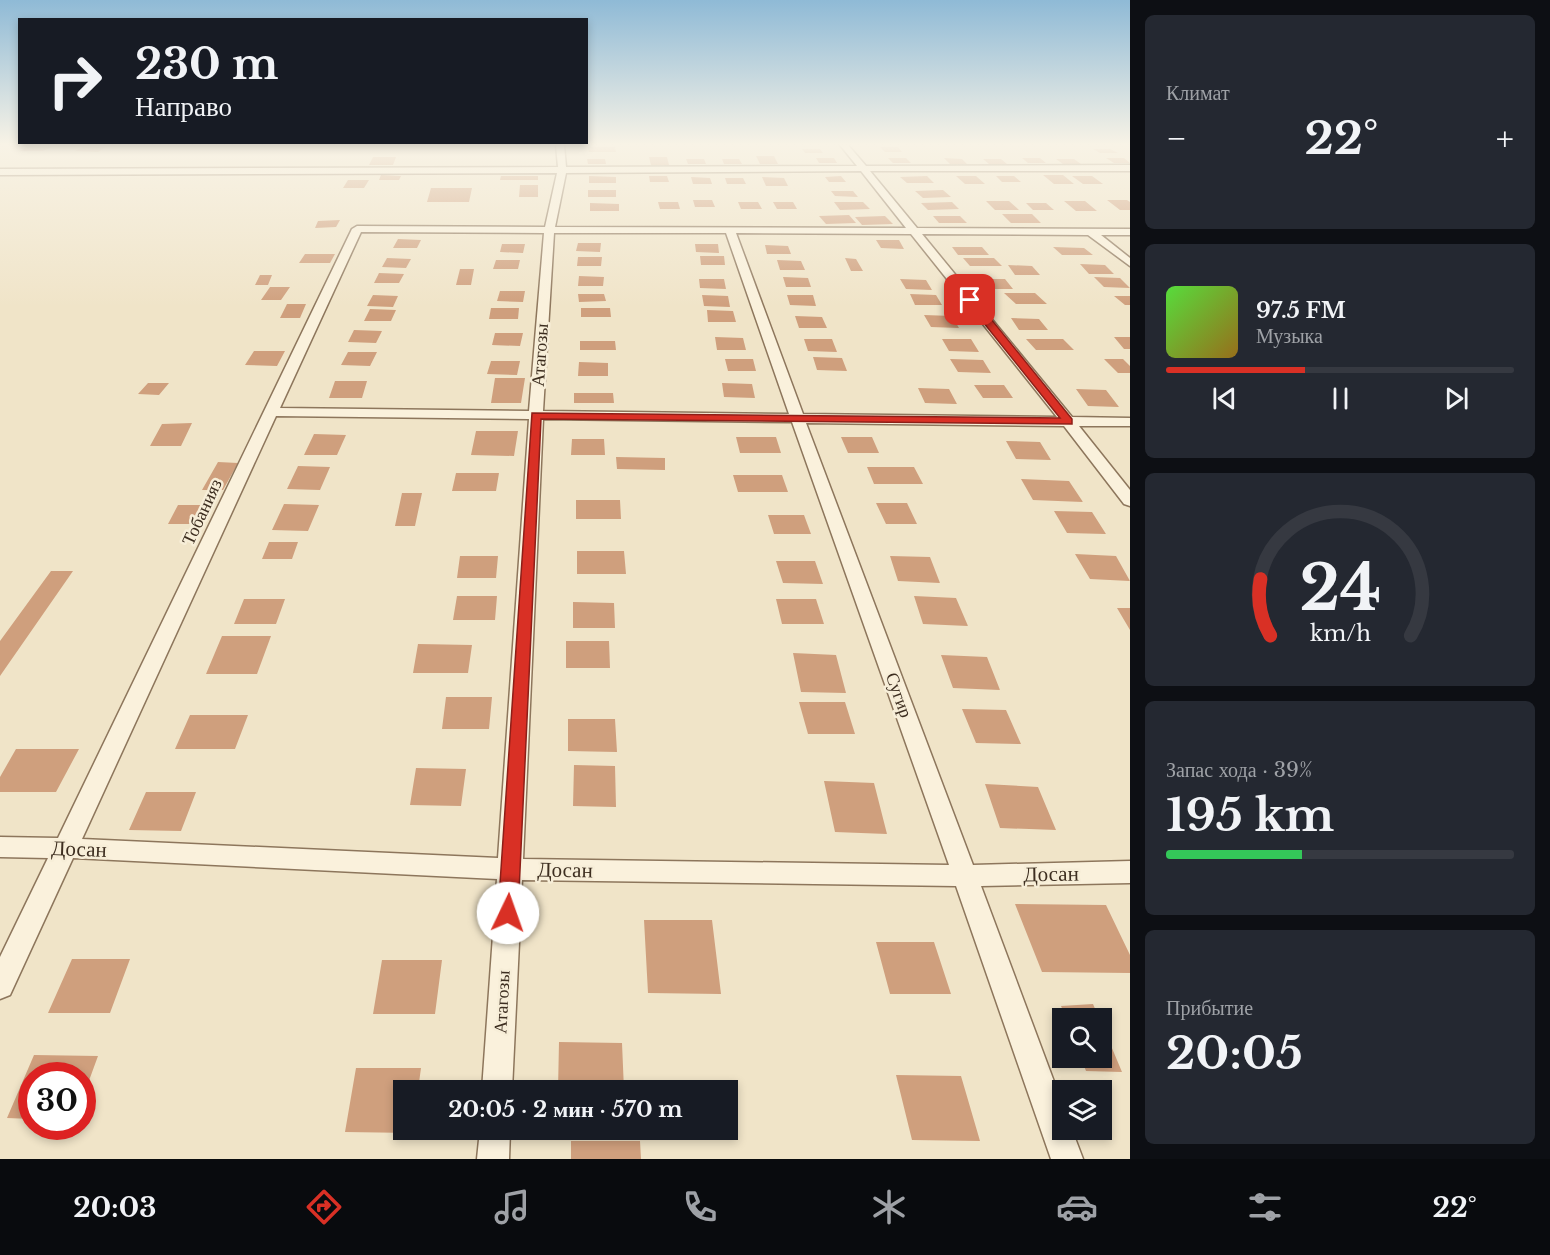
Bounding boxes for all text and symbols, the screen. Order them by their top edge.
text: 230 m [135,38,278,90]
icon: right [36,42,114,120]
text: Климат [1166,81,1230,105]
text: Направо [135,90,232,123]
text: 22° [1305,110,1378,166]
text: − [1166,118,1187,159]
text: + [1496,118,1514,159]
pin [944,274,995,325]
icon: arrive [953,283,986,316]
text: 97.5 FM [1256,297,1346,324]
street label: Атагозы [527,323,553,387]
text: Музыка [1256,324,1323,348]
icon: previous [1208,382,1241,415]
icon: pause [1324,382,1357,415]
icon: next [1440,382,1473,415]
street label: Тобанияз [177,475,227,549]
text: 24 [1299,550,1381,628]
text: km/h [1310,621,1371,648]
street label: Сугир [881,669,917,721]
text: Запас хода · 39% [1166,758,1312,782]
text: 195 km [1166,787,1334,843]
street label: Досан [51,835,107,863]
street label: Досан [537,857,593,883]
street label: Досан [1023,861,1079,887]
position arrow [476,881,540,945]
street label: Атагозы [489,970,515,1034]
text: Прибытие [1166,996,1253,1020]
map controls [1052,1008,1112,1140]
button: search [1052,1008,1112,1068]
text: 20:05 [1166,1025,1303,1081]
speed limit sign: 30 [18,1062,96,1140]
button: layers [1052,1080,1112,1140]
text: 20:05 · 2 мин · 570 m [448,1096,683,1123]
icon: directions [303,1186,345,1228]
icon: music [491,1186,533,1228]
icon: phone [679,1186,721,1228]
icon: climate [868,1186,910,1228]
icon: car [1056,1186,1098,1228]
icon: filters [1244,1186,1286,1228]
text: 20:03 [73,1191,156,1224]
text: 22° [1433,1191,1477,1224]

